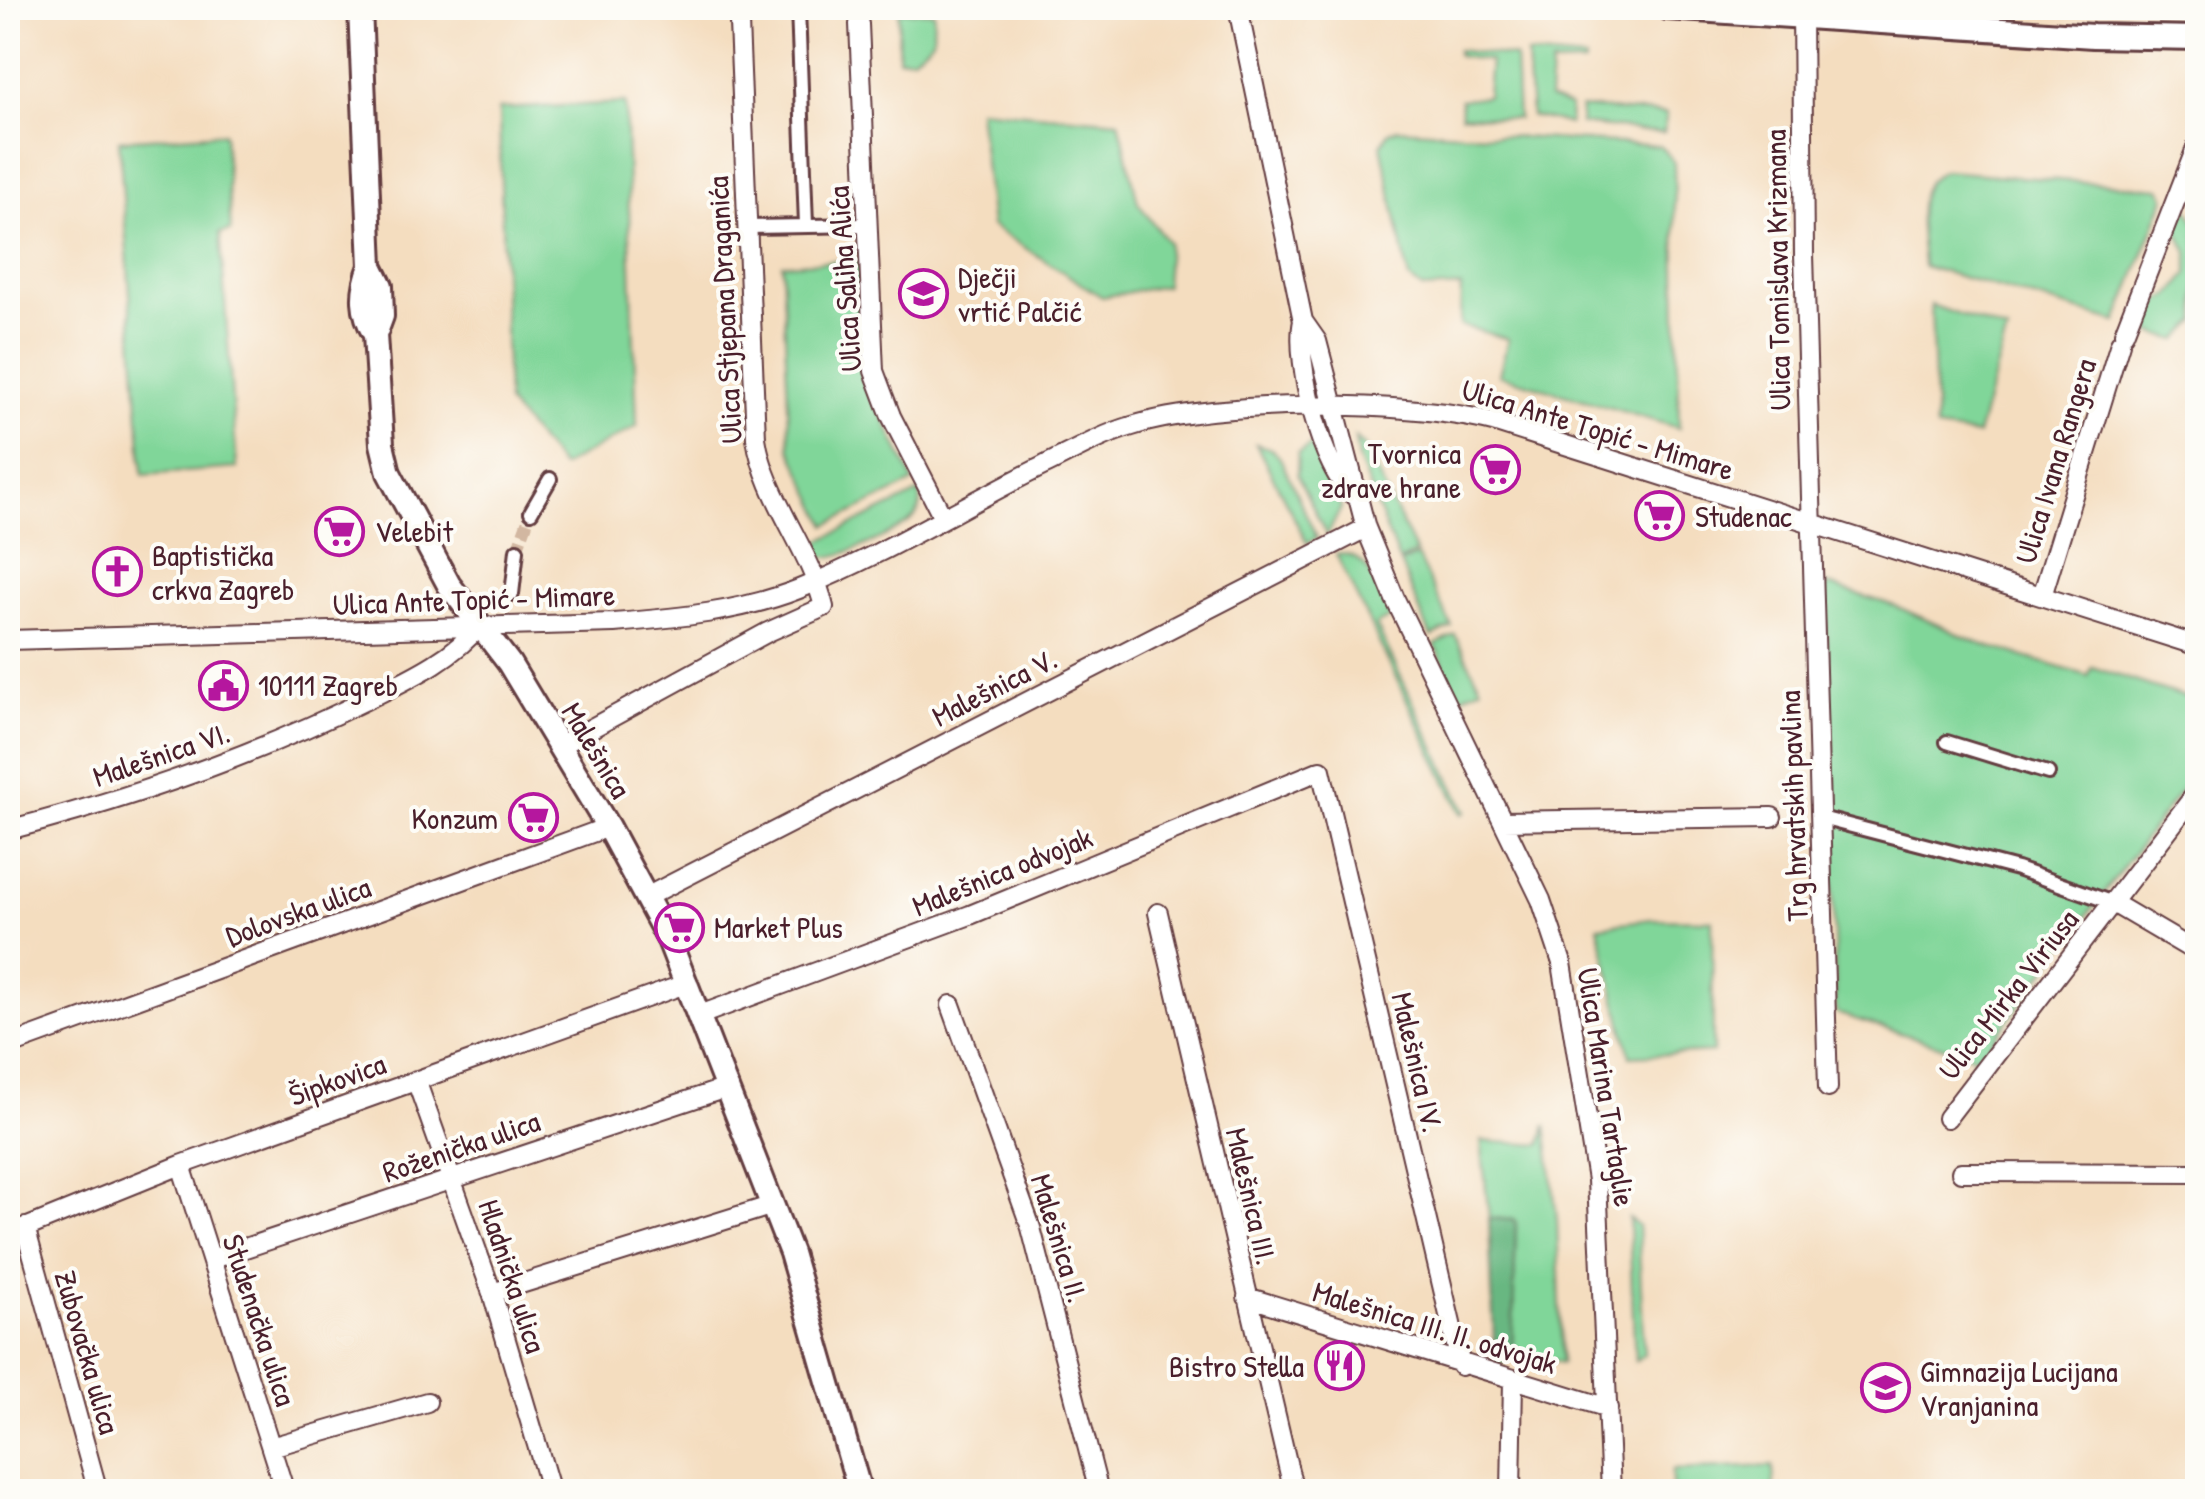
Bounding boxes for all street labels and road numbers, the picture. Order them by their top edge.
street label: Ulica Tomislava Krizmana [1755,129,1799,411]
street label: Ulica Stjepana Draganića [697,175,751,445]
street label: Ulica Saliha Alića [818,185,870,373]
street label: Ulica Ivana Rangera [2005,354,2105,568]
street label: Ulica Ante Topić - Mimare [1457,369,1739,489]
street label: Ulica Ante Topić - Mimare [332,574,616,624]
street label: Malešnica V. [925,639,1063,735]
street label: Trg hrvatskih pavlina [1769,690,1817,922]
street label: Malešnica [553,695,641,805]
street label: Malešnica VI. [87,712,235,796]
street label: Malešnica odvojak [906,817,1098,925]
street label: Dolovska ulica [220,866,376,956]
street label: Ulica Mirka Viriusa [1929,900,2087,1087]
street label: Ulica Marina Tartaglie [1568,965,1646,1209]
street label: Malešnica IV. [1383,988,1453,1136]
street label: Šipkovica [283,1043,391,1115]
street label: Roženička ulica [377,1100,545,1192]
street label: Malešnica III. [1217,1124,1287,1268]
street label: Malešnica II. [1022,1169,1098,1307]
street label: Hladnička ulica [469,1194,557,1358]
street label: Studenačka ulica [213,1229,307,1411]
street label: Zubovačka ulica [46,1266,130,1439]
street label: Malešnica III. II. odvojak [1308,1271,1562,1383]

